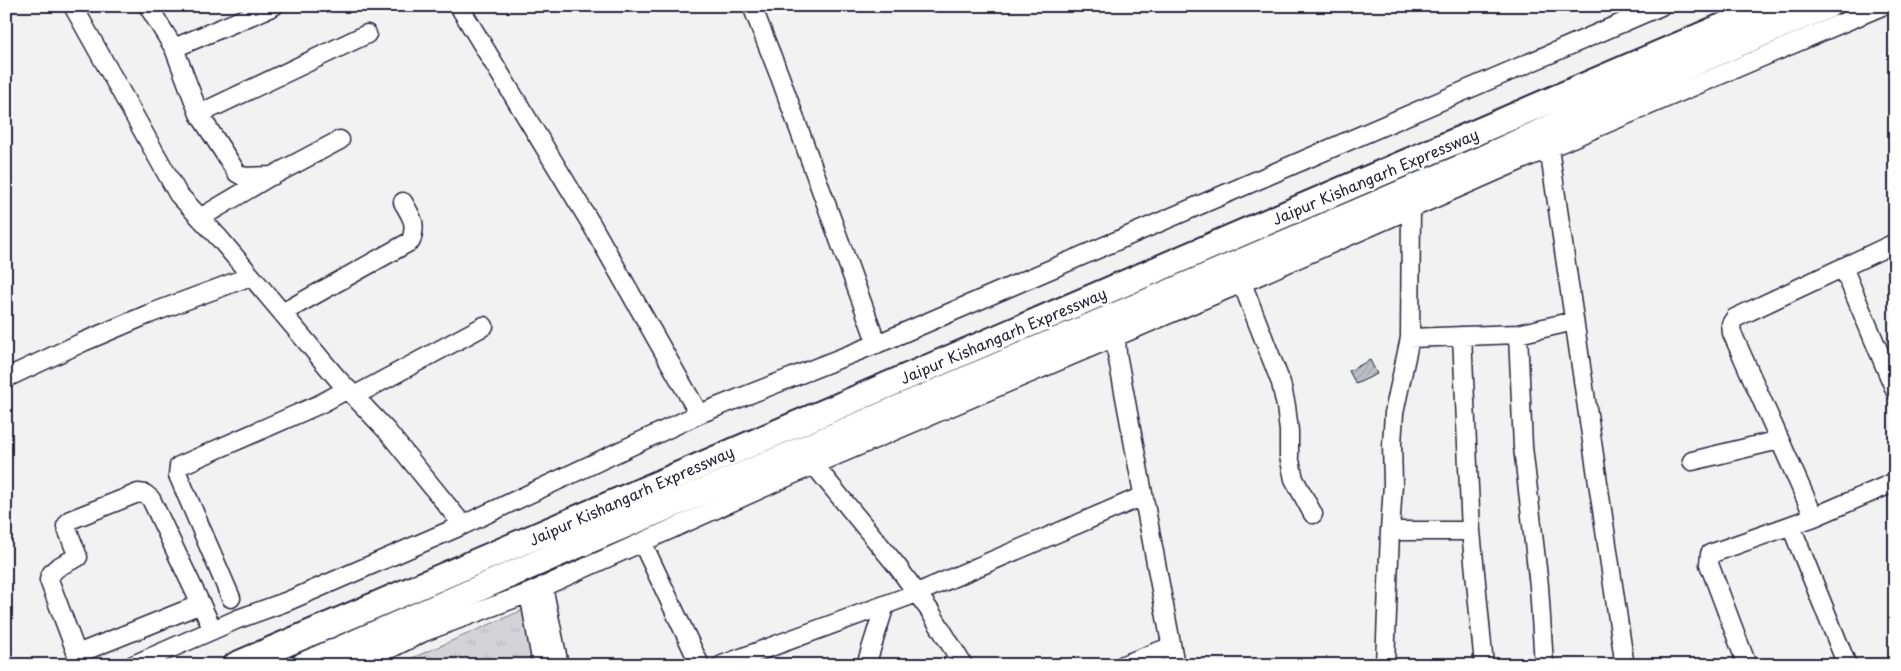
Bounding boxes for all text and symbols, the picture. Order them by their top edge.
street label: Jaipur Kishangarh Expressway [1268,122,1482,230]
street label: Jaipur Kishangarh Expressway [896,281,1110,389]
street label: Jaipur Kishangarh Expressway [525,439,737,551]

